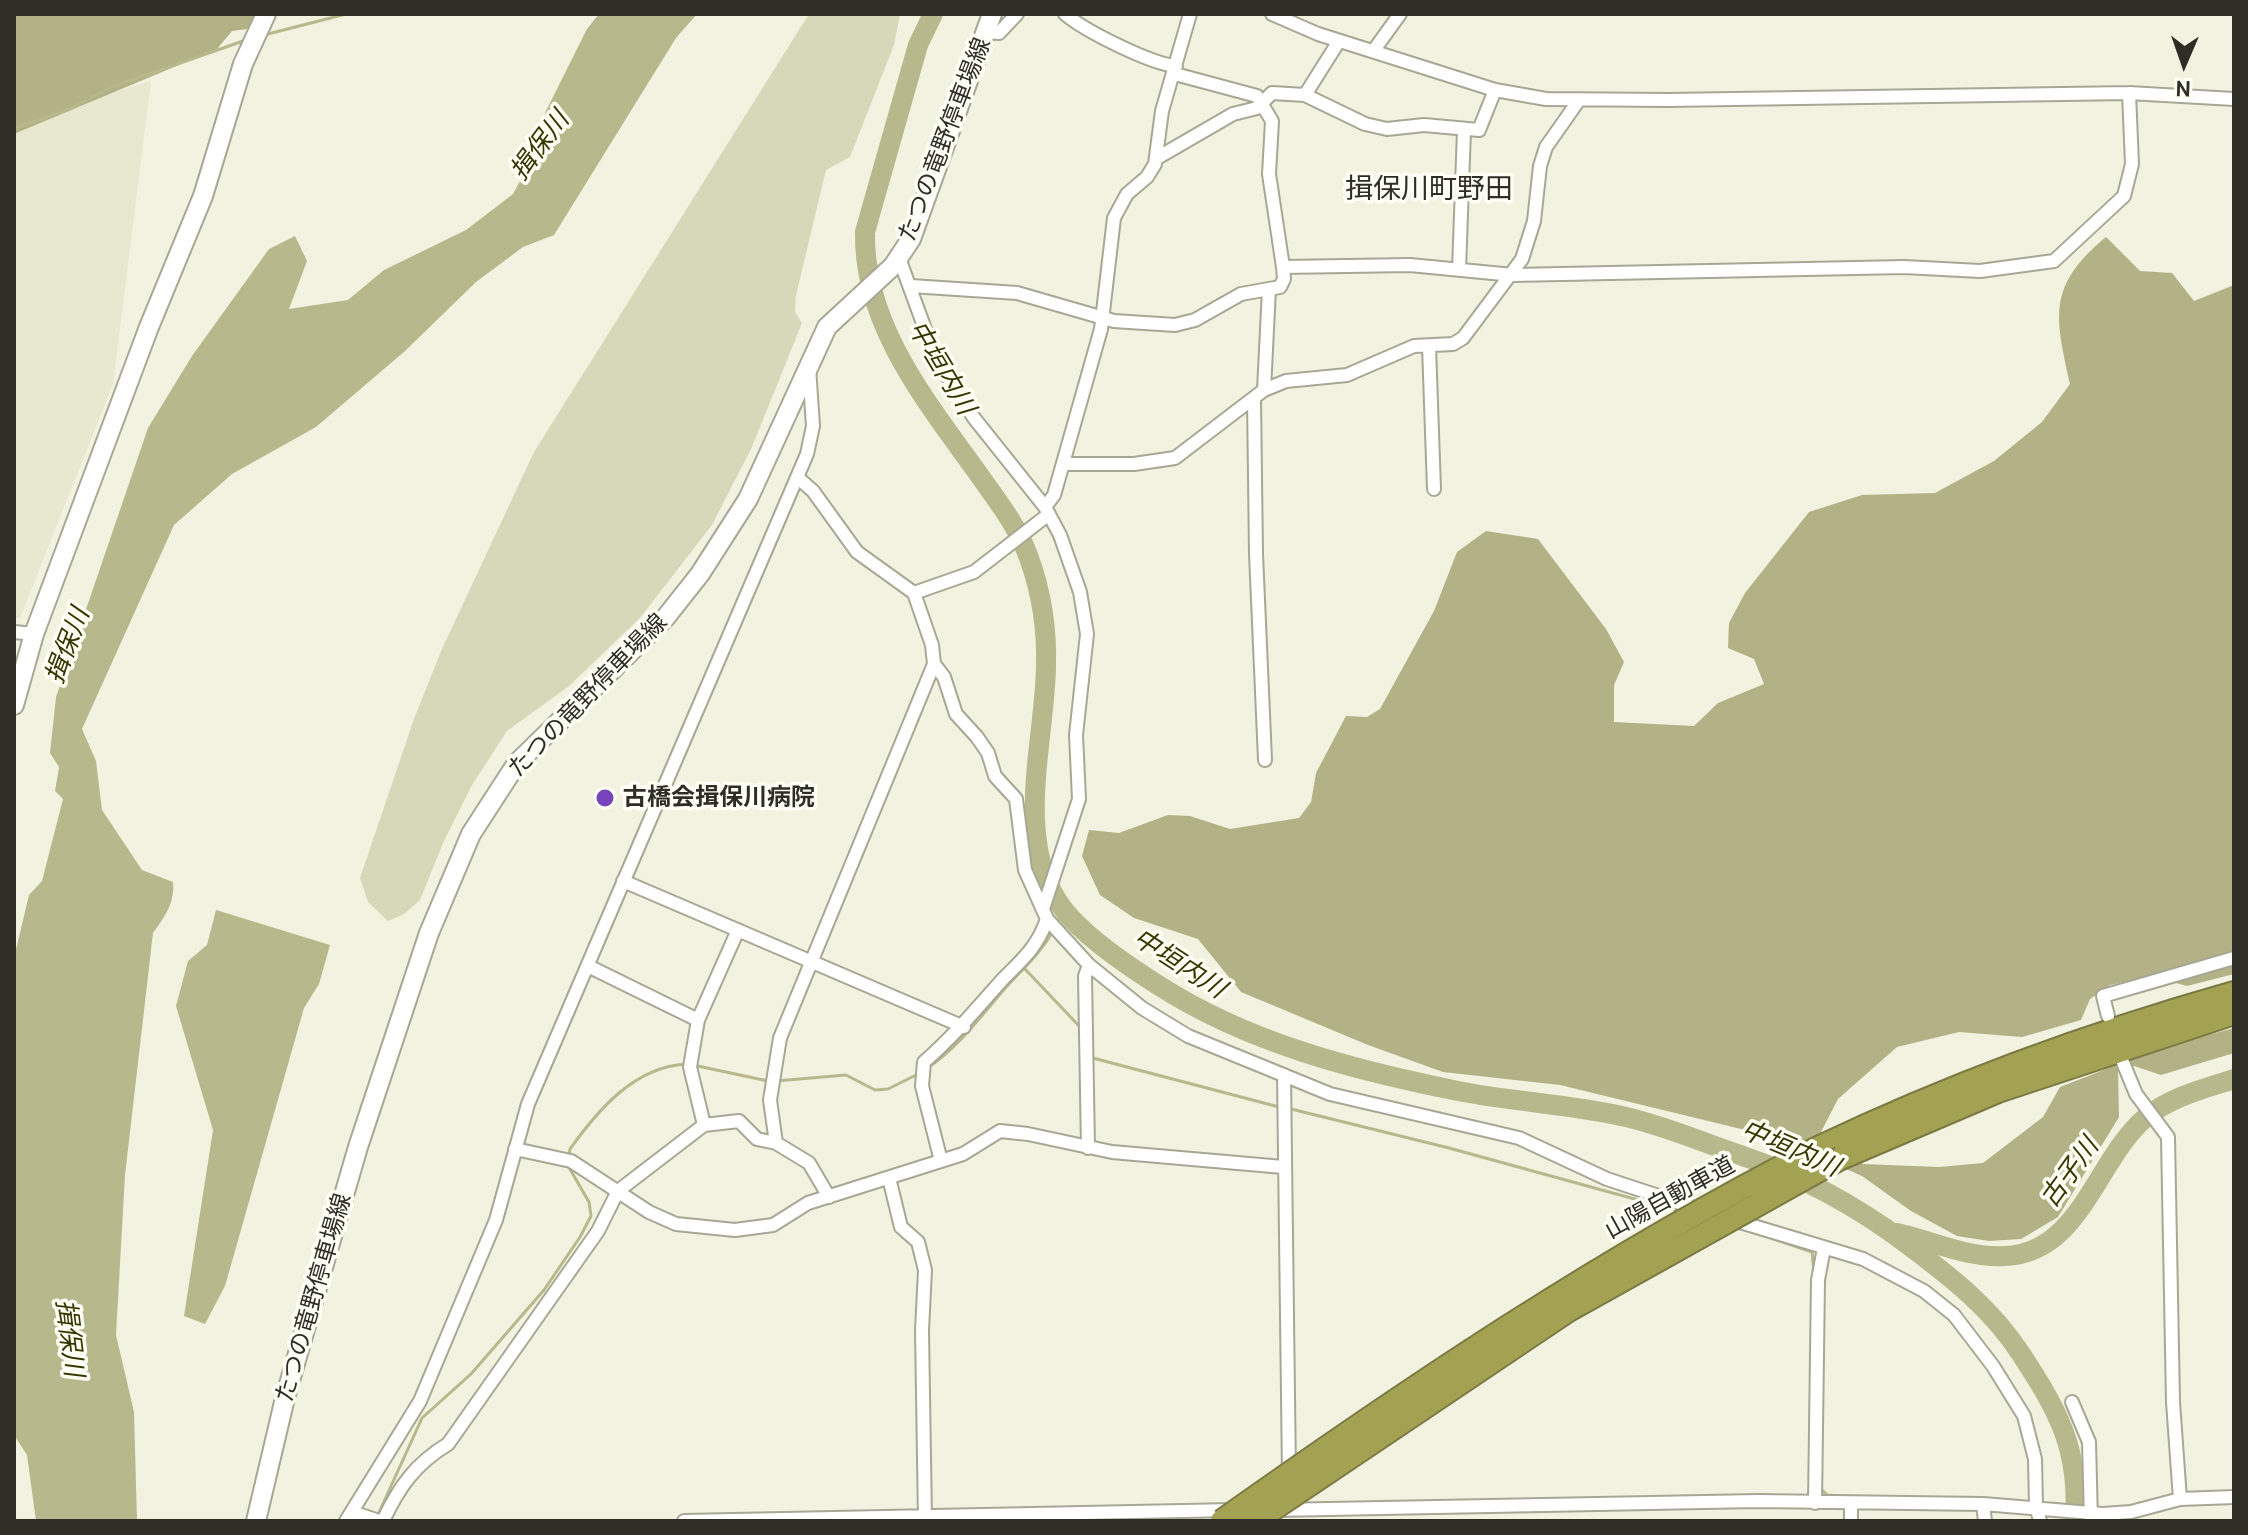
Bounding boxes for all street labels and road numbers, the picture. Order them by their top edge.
street label: たつの竜野停車場線 [893,34,997,246]
street label: たつの竜野停車場線 [503,608,673,784]
street label: 山陽自動車道 [1600,1150,1740,1246]
street label: たつの竜野停車場線 [270,1190,358,1406]

